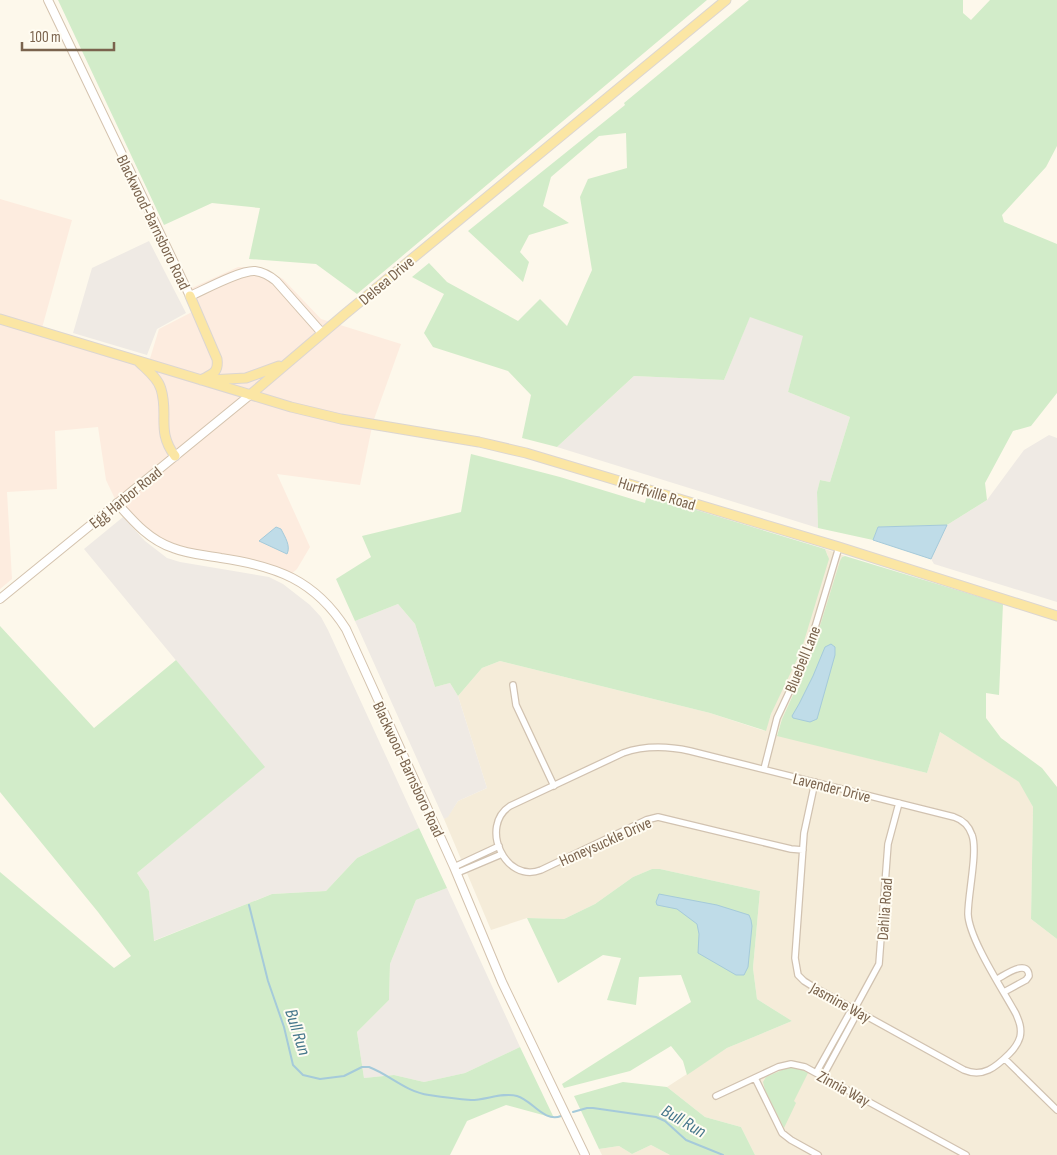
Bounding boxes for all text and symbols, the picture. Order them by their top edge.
scale bar [22,20,115,52]
text: 100 m [30,28,61,47]
street label: Blackwood-Barnsboro Road [112,152,194,293]
street label: Delsea Drive [356,253,418,310]
street label: Egg Harbor Road [86,463,166,533]
street label: Hurffville Road [616,474,697,515]
street label: Bluebell Lane [781,623,825,696]
street label: Blackwood-Barnsboro Road [368,699,447,841]
street label: Lavender Drive [791,770,873,807]
street label: Honeysuckle Drive [557,814,655,871]
street label: Dahlia Road [874,877,897,941]
street label: Jasmine Way [806,978,874,1028]
water label: Bull Run [280,1006,315,1058]
street label: Zinnia Way [814,1067,873,1111]
water label: Bull Run [658,1100,710,1143]

